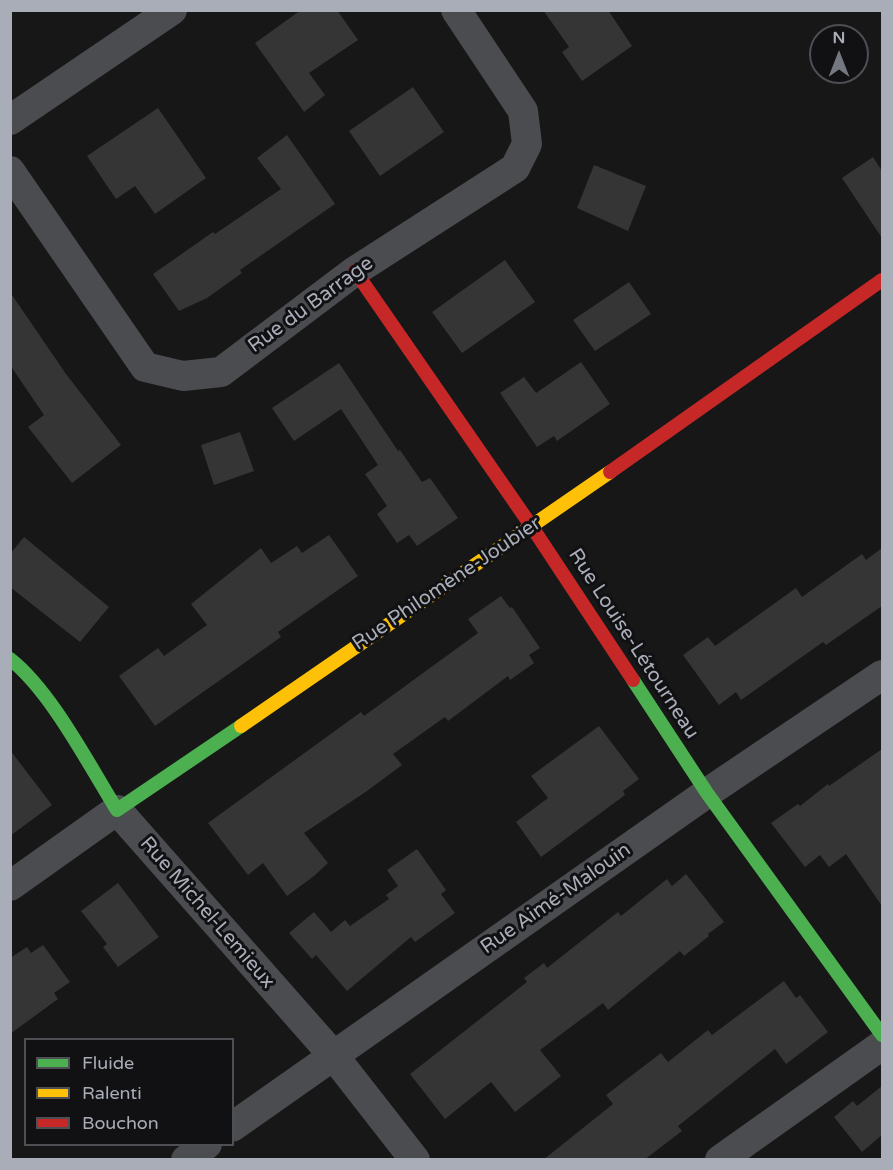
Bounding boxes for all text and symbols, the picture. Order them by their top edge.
north arrow [809,24,869,84]
text: N [833,28,845,48]
street label: Rue du Barrage [244,252,378,358]
street label: Rue Philomène-Joubier [348,512,546,656]
street label: Rue Louise-Létourneau [562,544,704,744]
street label: Rue Michel-Lemieux [135,832,279,994]
street label: Rue Aimé-Malouin [476,838,636,960]
legend [24,1038,234,1146]
text: Fluide [82,1052,134,1074]
text: Ralenti [82,1082,142,1104]
text: Bouchon [82,1112,159,1134]

